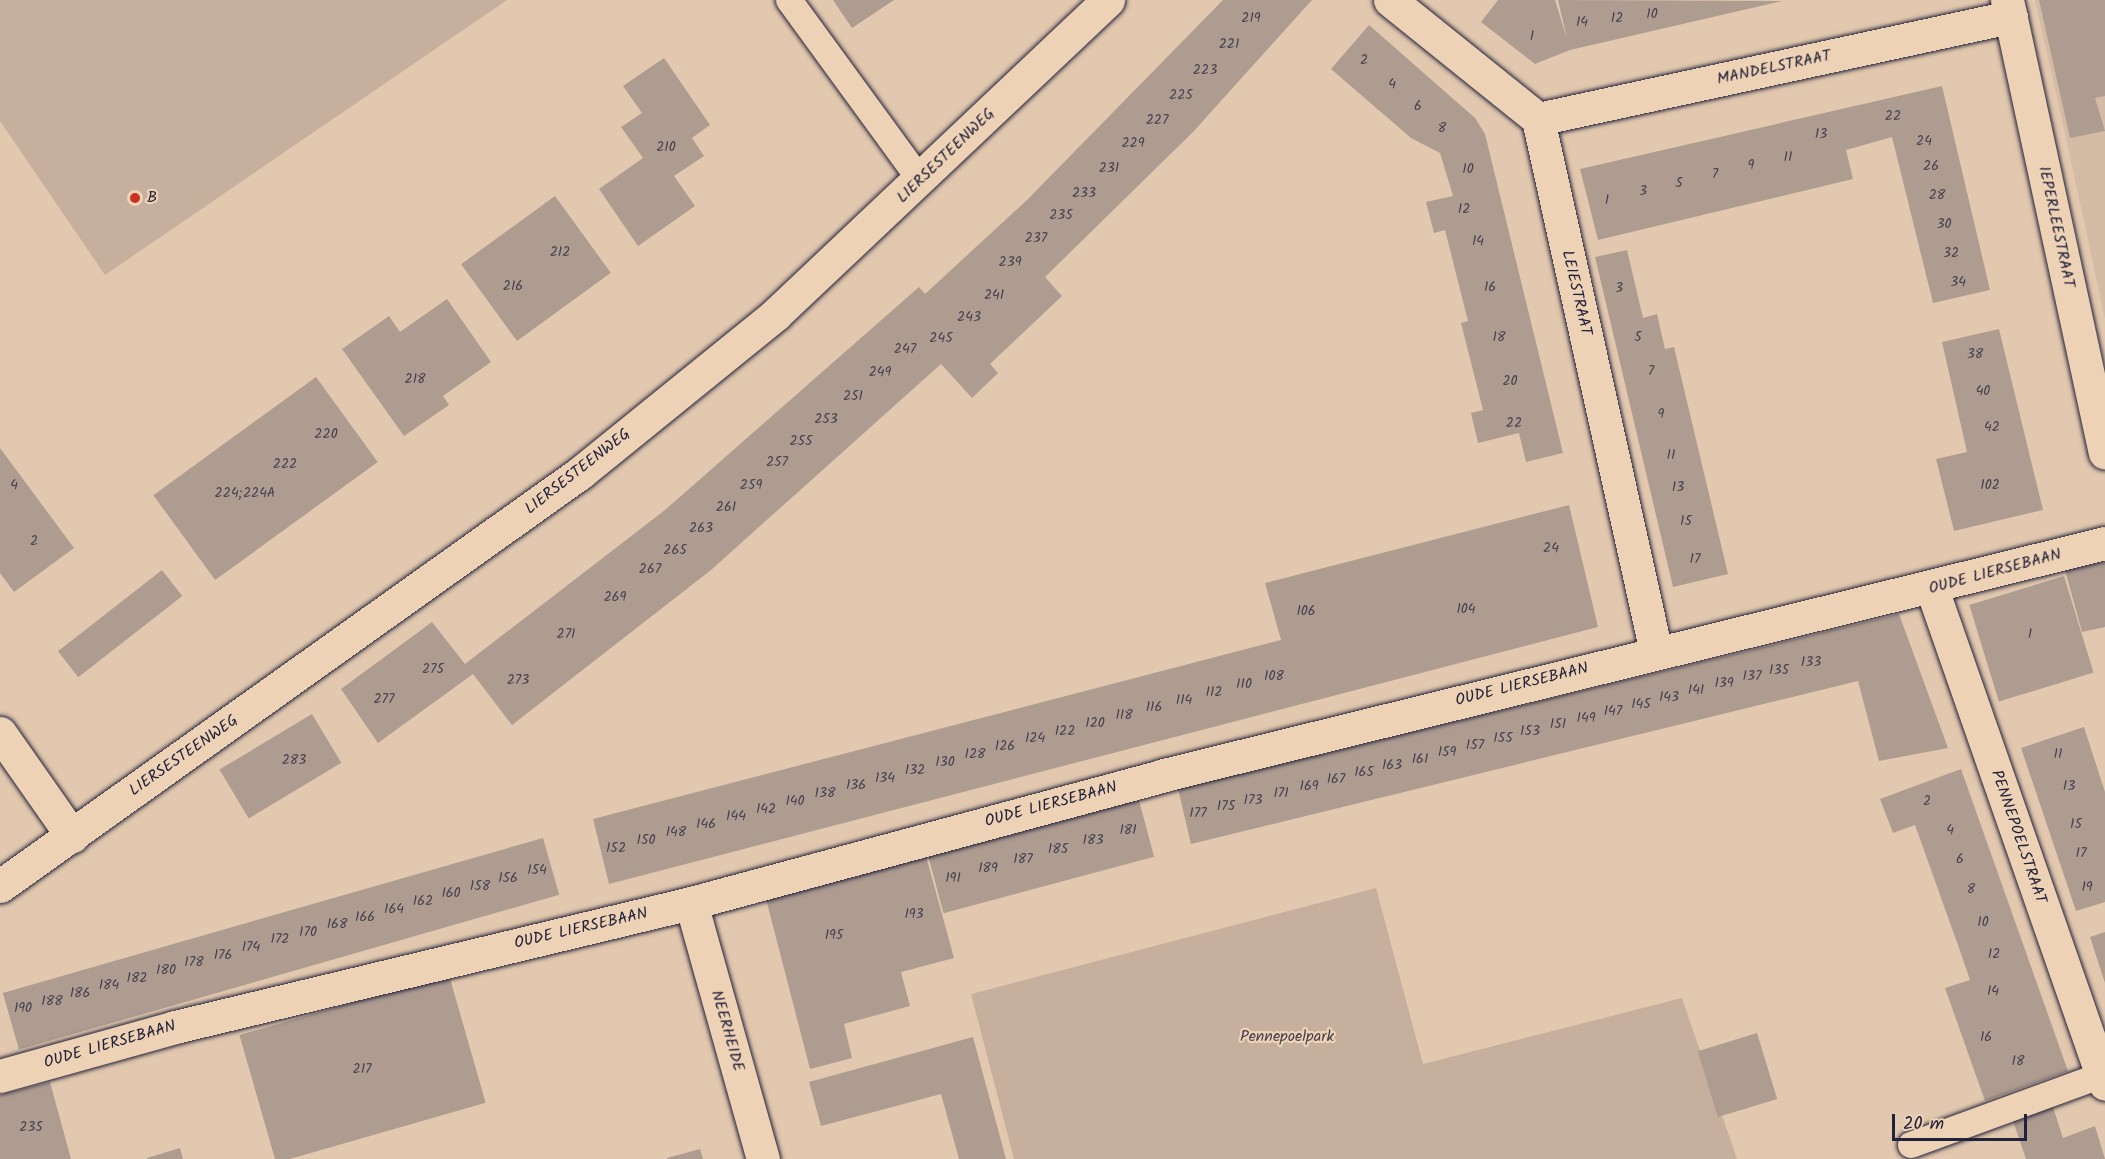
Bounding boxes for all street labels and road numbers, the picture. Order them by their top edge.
street label: MANDELSTRAAT [1715,47,1833,89]
street label: LIERSESTEENWEG [893,104,999,208]
street label: IEPERLEESTRAAT [2034,165,2078,289]
street label: LEIESTRAAT [1557,249,1595,337]
street label: LIERSESTEENWEG [521,425,635,519]
street label: OUDE LIERSEBAAN [1927,545,2063,599]
street label: OUDE LIERSEBAAN [1454,659,1590,711]
street label: LIERSESTEENWEG [126,711,242,801]
street label: PENNEPOELSTRAAT [1986,768,2050,906]
street label: OUDE LIERSEBAAN [983,778,1119,832]
street label: OUDE LIERSEBAAN [512,904,650,954]
street label: NEERHEIDE [706,988,748,1074]
street label: OUDE LIERSEBAAN [42,1017,178,1073]

